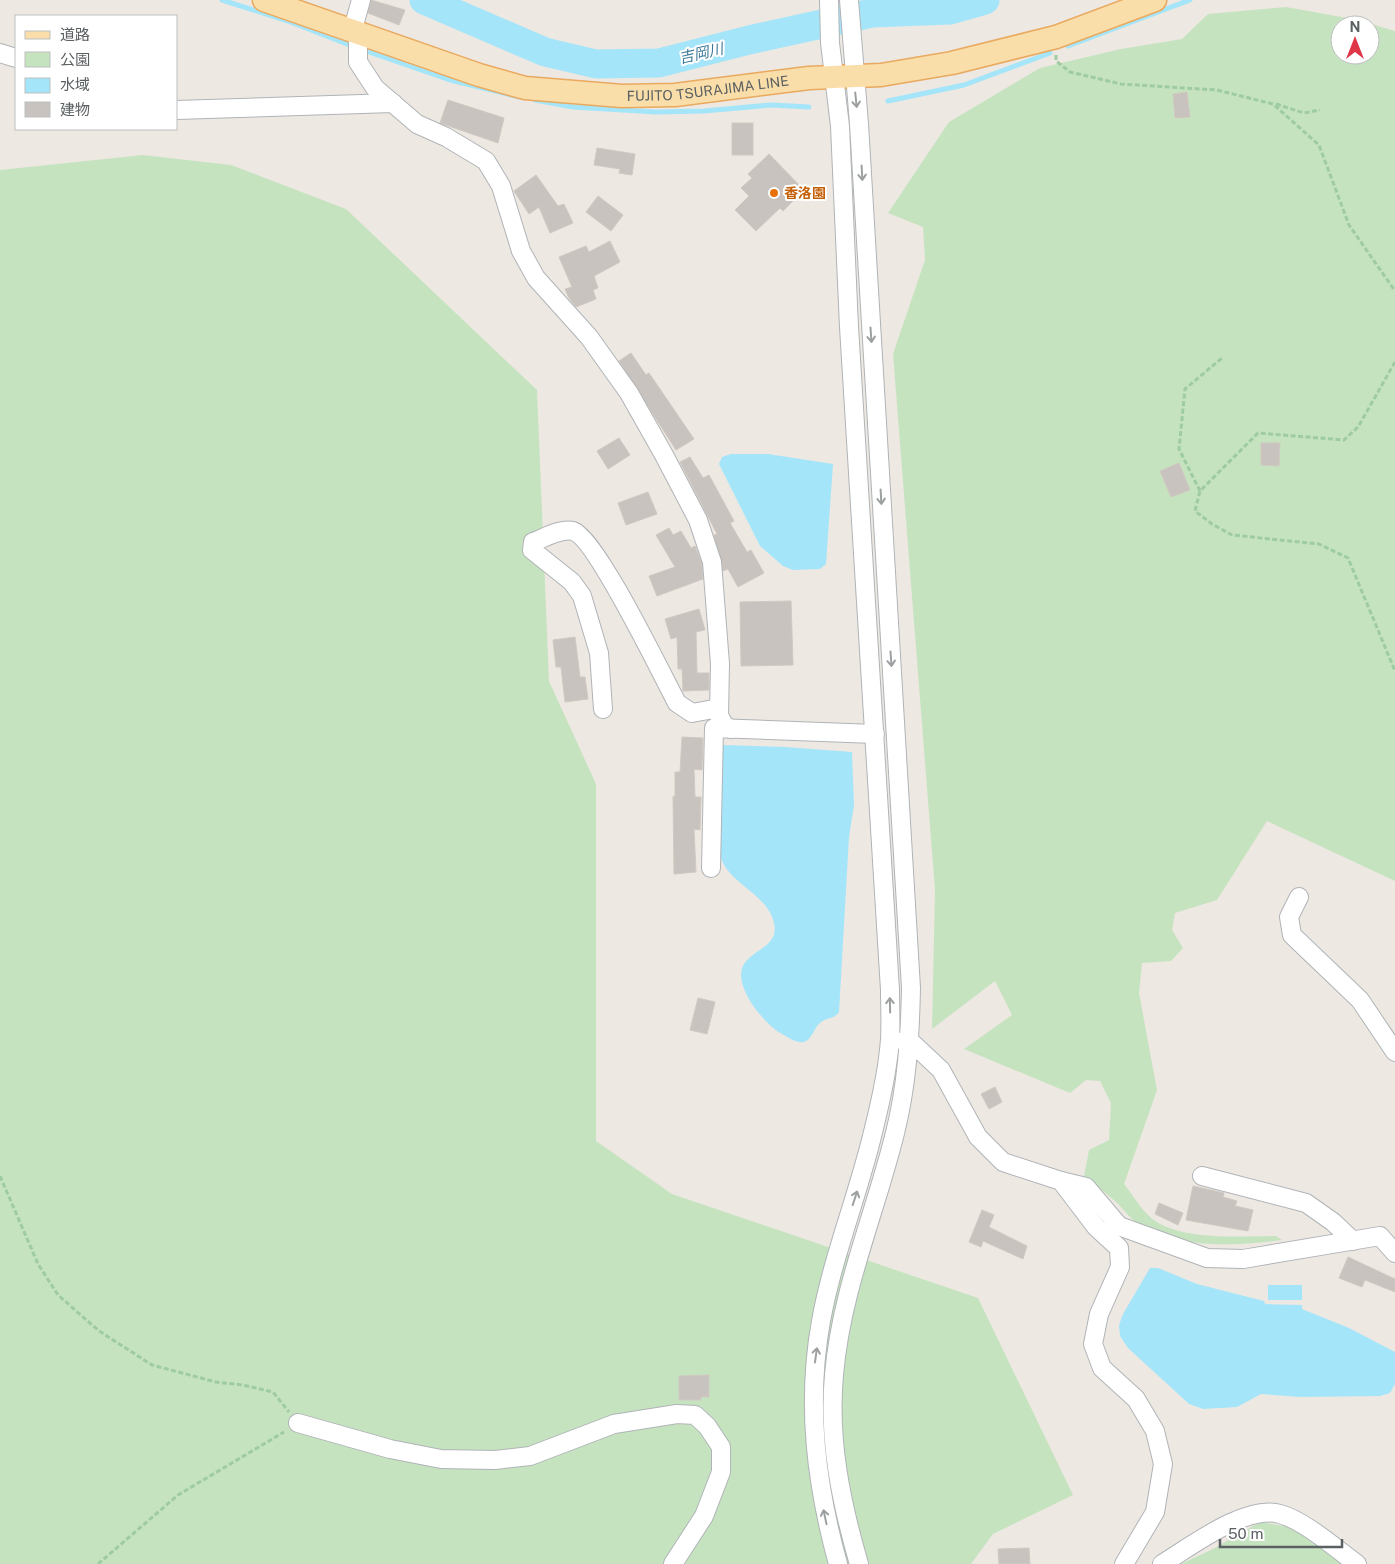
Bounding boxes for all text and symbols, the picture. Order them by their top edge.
legend [15,15,178,130]
north arrow [1330,15,1380,65]
text: N [1350,19,1360,35]
text: 道路 [60,26,90,43]
water label: 吉岡川 [677,39,727,66]
text: 公園 [60,51,90,68]
street label: FUJITO TSURAJIMA LINE [626,73,790,104]
text: 水域 [60,76,90,93]
one-way arrow [852,91,861,107]
text: 建物 [60,101,90,118]
one-way arrow [857,164,866,180]
place label: 香洛園 [784,185,826,201]
marker: 香洛園 [768,187,780,199]
one-way arrow [866,327,875,343]
one-way arrow [876,489,885,505]
one-way arrow [886,651,895,667]
one-way arrow [885,997,895,1013]
one-way arrow [850,1190,860,1206]
one-way arrow [811,1348,821,1364]
one-way arrow [820,1509,829,1525]
scale bar [1220,1516,1342,1548]
text: 50 m [1228,1525,1263,1542]

